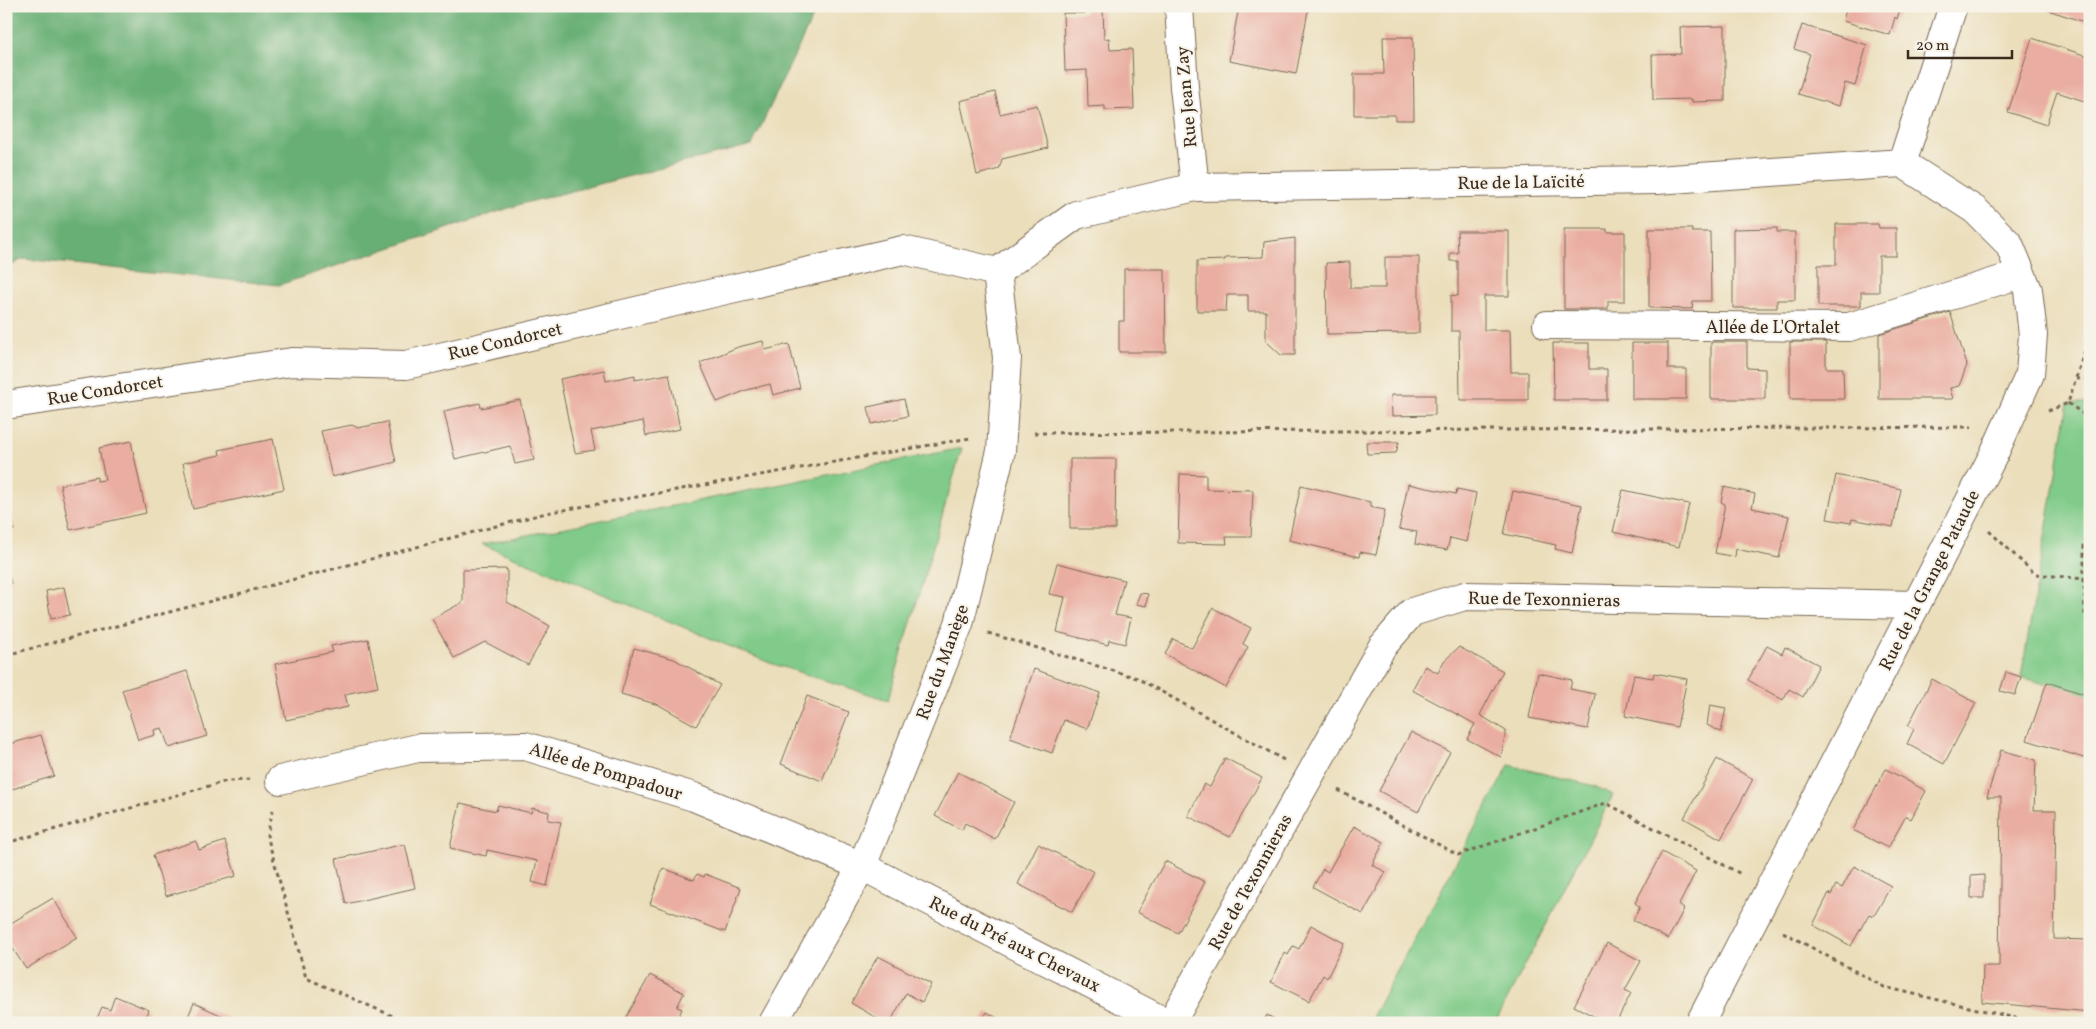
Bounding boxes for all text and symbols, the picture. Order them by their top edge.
scale bar [1908,28,2012,60]
text: 20 m [1916,36,1949,57]
street label: Rue Jean Zay [1171,45,1204,149]
street label: Rue de la Laïcité [1457,170,1585,197]
street label: Allée de L'Ortalet [1706,316,1840,341]
street label: Rue Condorcet [446,317,565,368]
street label: Rue Condorcet [46,370,165,413]
street label: Rue de la Grange Pataude [1874,486,1987,675]
street label: Rue de Texonnieras [1468,587,1620,614]
street label: Rue du Manège [911,601,976,724]
street label: Allée de Pompadour [526,737,686,808]
street label: Rue de Texonnieras [1203,810,1299,955]
street label: Rue du Pré aux Chevaux [924,891,1104,1000]

